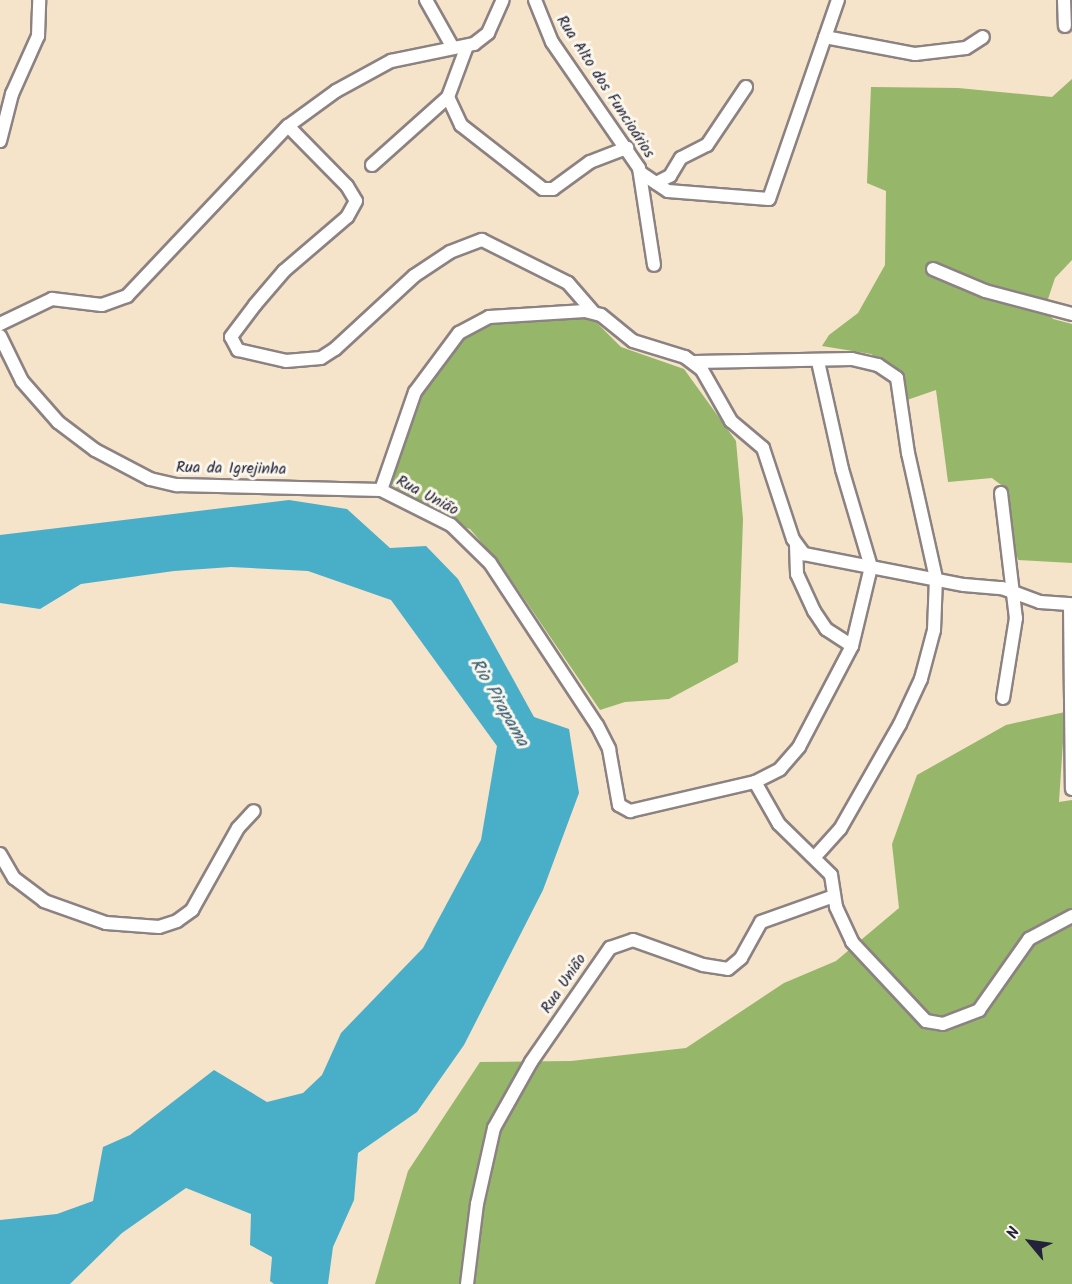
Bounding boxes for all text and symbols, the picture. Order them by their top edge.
street label: Rua Alto dos Funcioários [552,12,658,162]
street label: Rua da Igrejinha [176,458,286,480]
street label: Rua União [393,472,461,520]
water label: Rio Pirapama [464,655,532,751]
street label: Rua União [537,951,591,1017]
north arrow [1000,1212,1060,1272]
text: N [1000,1223,1027,1244]

